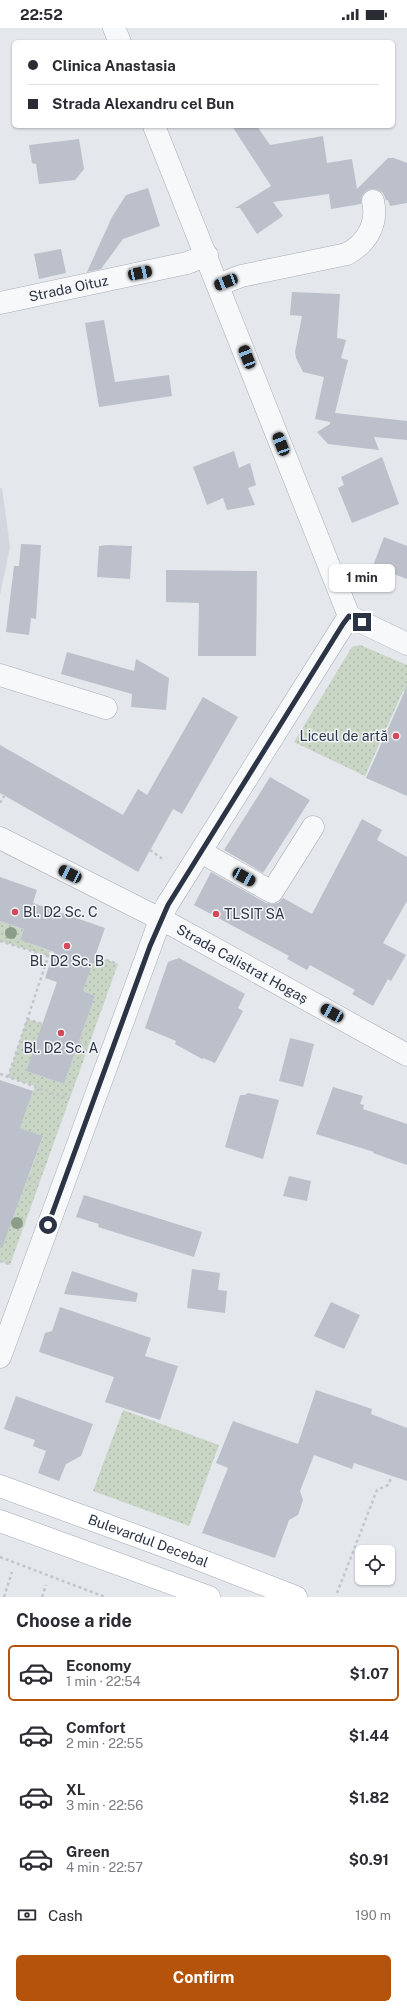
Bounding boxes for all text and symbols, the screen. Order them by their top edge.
text: 22:52 [20,6,63,23]
text: Clinica Anastasia [52,57,176,74]
text: Strada Alexandru cel Bun [52,95,234,112]
car [127,265,153,281]
street label: Strada Oituz [27,272,110,305]
car [213,272,239,292]
car [237,344,257,370]
car [271,431,291,457]
callout: 1 min [329,564,395,592]
text: 1 min [346,570,378,585]
route end [353,613,371,631]
place label: Liceul de artă [300,728,388,744]
marker: Liceul de artă [391,731,401,741]
car [57,863,83,885]
car [231,866,257,888]
place label: Bl. D2 Sc. C [23,904,98,920]
place label: TLSIT SA [224,906,285,922]
marker: Bl. D2 Sc. C [10,907,20,917]
marker: TLSIT SA [211,909,221,919]
street label: Strada Calistrat Hogaș [174,921,311,1007]
marker: Bl. D2 Sc. B [62,941,72,951]
place label: Bl. D2 Sc. B [30,953,104,969]
car [319,1002,345,1024]
marker: Bl. D2 Sc. A [56,1028,66,1038]
place label: Bl. D2 Sc. A [23,1040,99,1056]
route start [39,1216,57,1234]
street label: Bulevardul Decebal [86,1511,211,1570]
map controls [355,1545,395,1585]
button: locate [355,1545,395,1585]
text: Choose a ride [16,1610,132,1631]
icon: car [18,1655,54,1691]
text: Economy [66,1657,131,1674]
text: $1.07 [350,1665,389,1682]
text: 1 min · 22:54 [66,1674,141,1689]
icon: car [18,1717,54,1753]
text: Comfort [66,1719,126,1736]
text: $1.44 [349,1727,389,1744]
text: 2 min · 22:55 [66,1736,143,1751]
icon: car [18,1779,54,1815]
text: XL [66,1781,85,1798]
text: $1.82 [349,1789,389,1806]
text: 3 min · 22:56 [66,1798,143,1813]
icon: car [18,1841,54,1877]
text: Green [66,1843,110,1860]
text: $0.91 [349,1851,389,1868]
text: 4 min · 22:57 [66,1860,143,1875]
icon: cash [16,1904,38,1926]
text: Cash [48,1907,83,1924]
text: 190 m [355,1908,391,1923]
button: Confirm [16,1955,391,2001]

